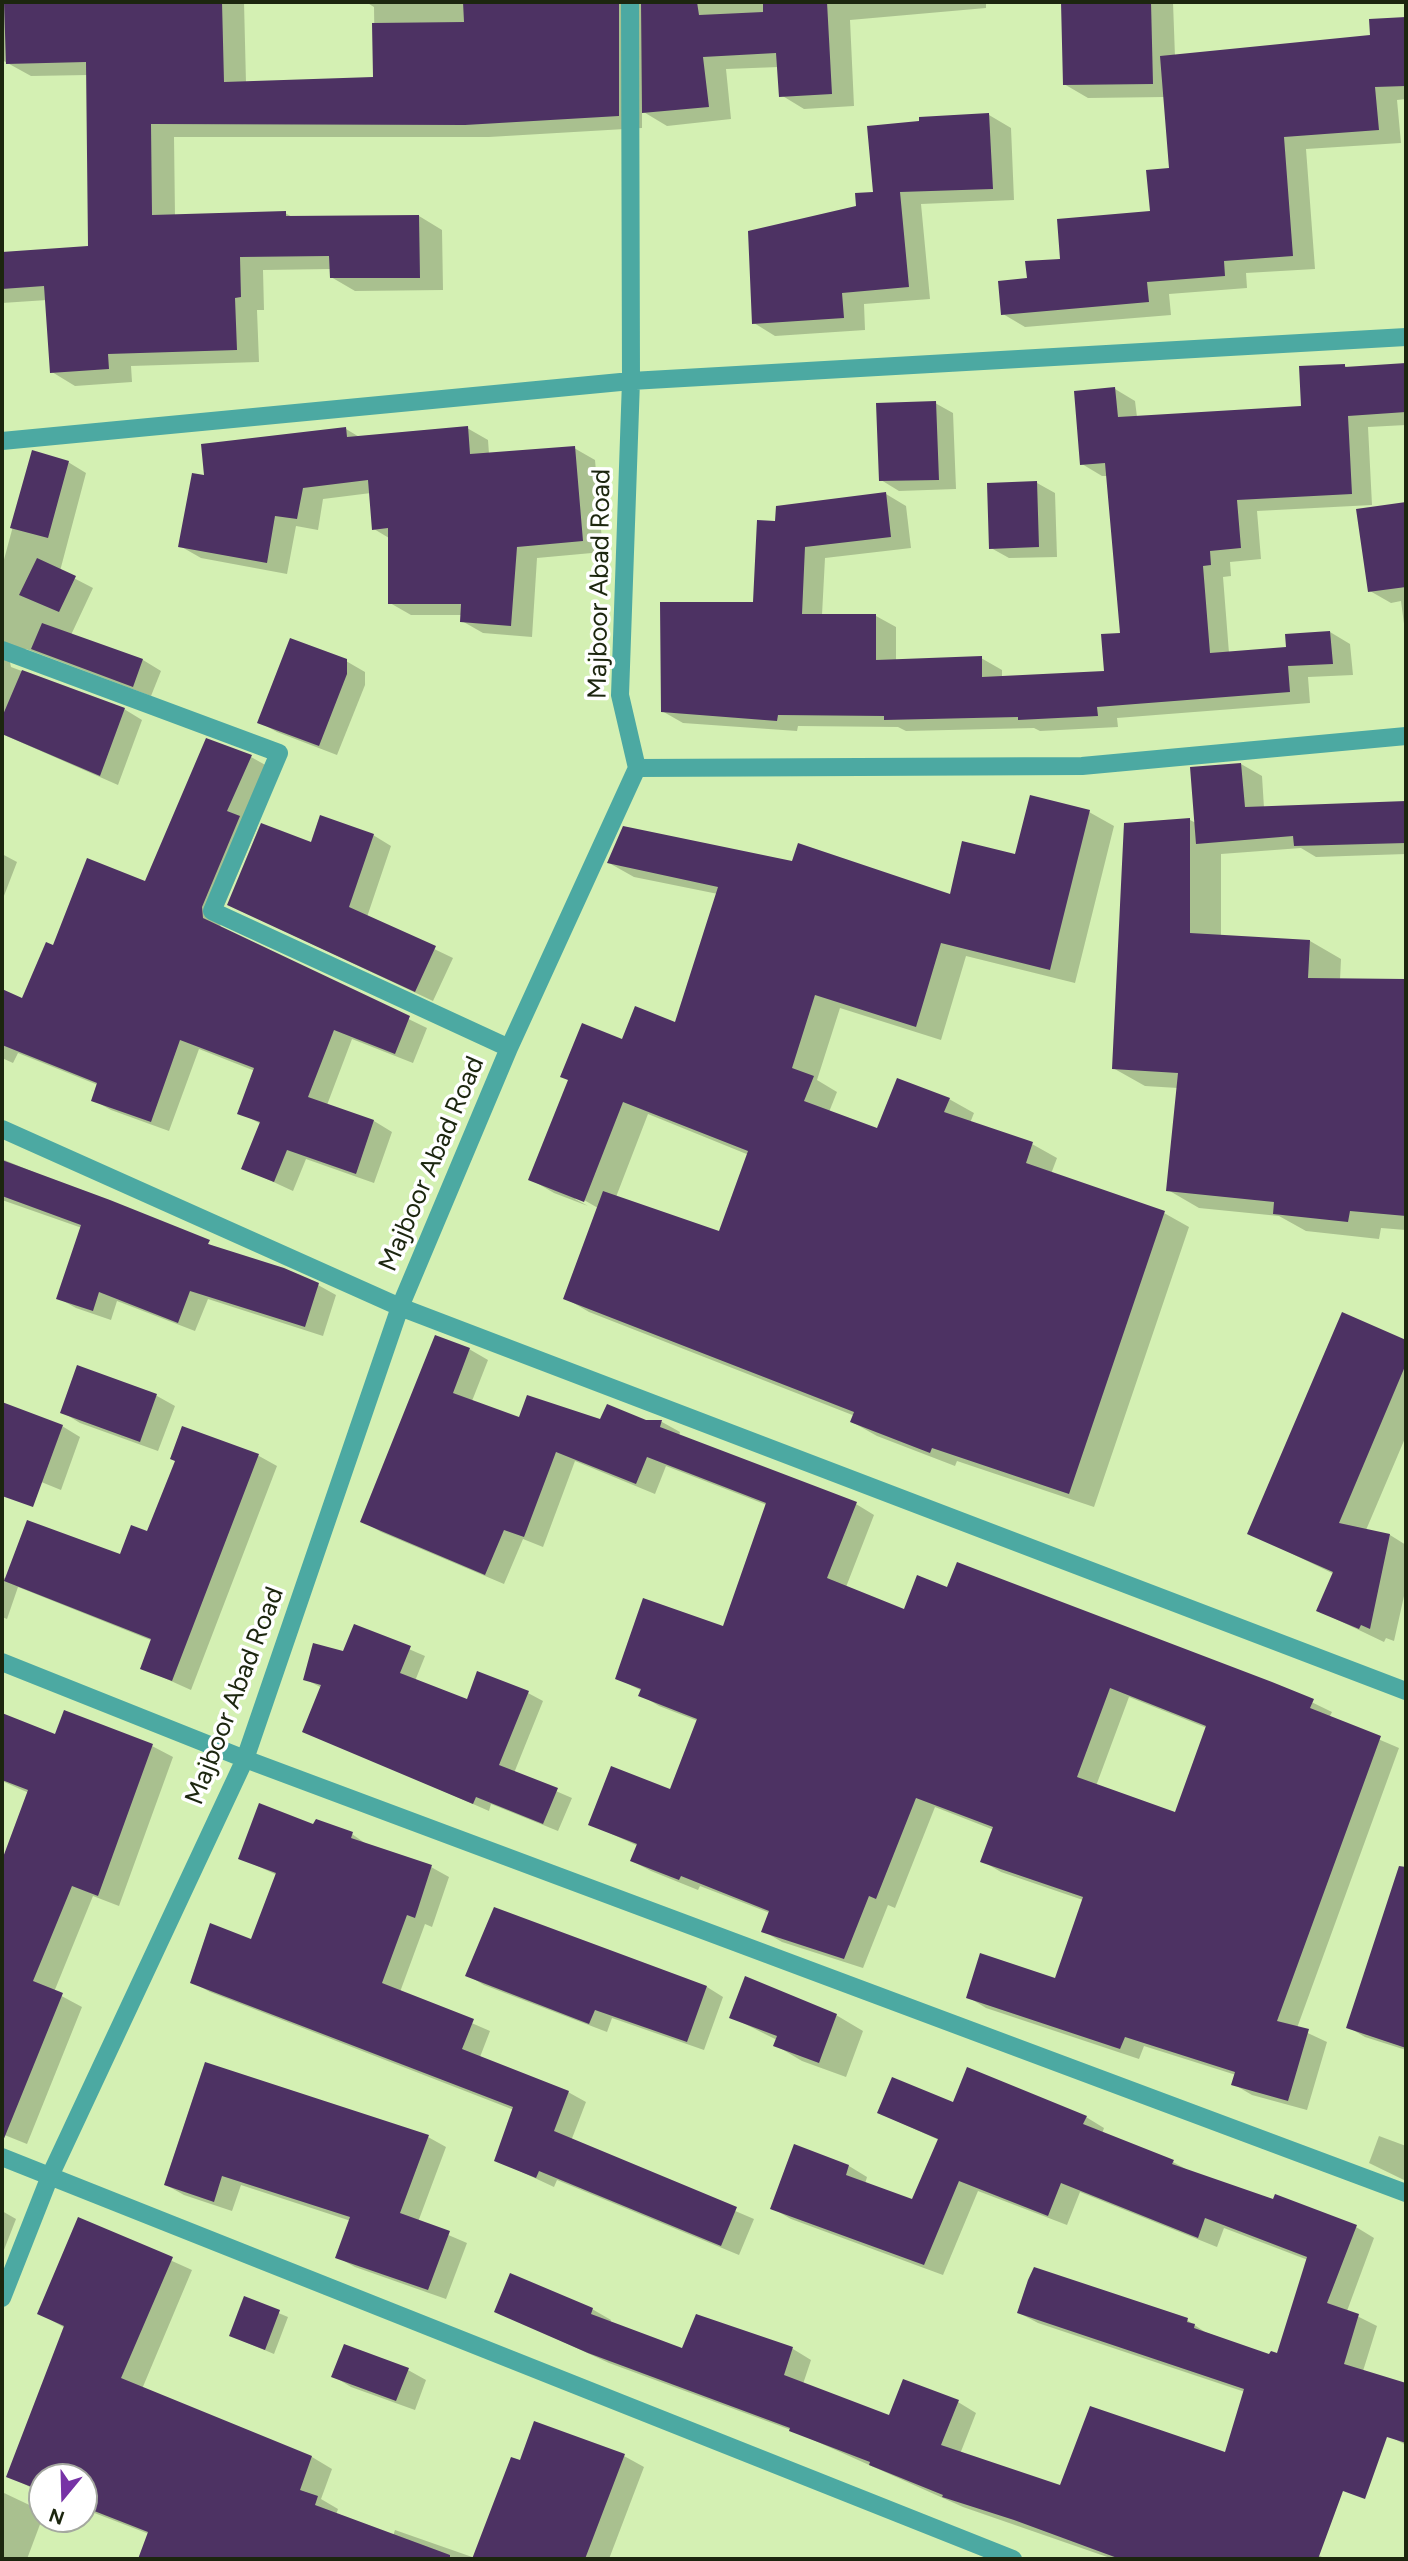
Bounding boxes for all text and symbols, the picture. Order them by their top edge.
street label: Majboor Abad Road [582,469,618,699]
street label: Majboor Abad Road [373,1052,491,1276]
street label: Majboor Abad Road [179,1583,291,1809]
north arrow [28,2463,98,2533]
text: N [46,2503,67,2530]

